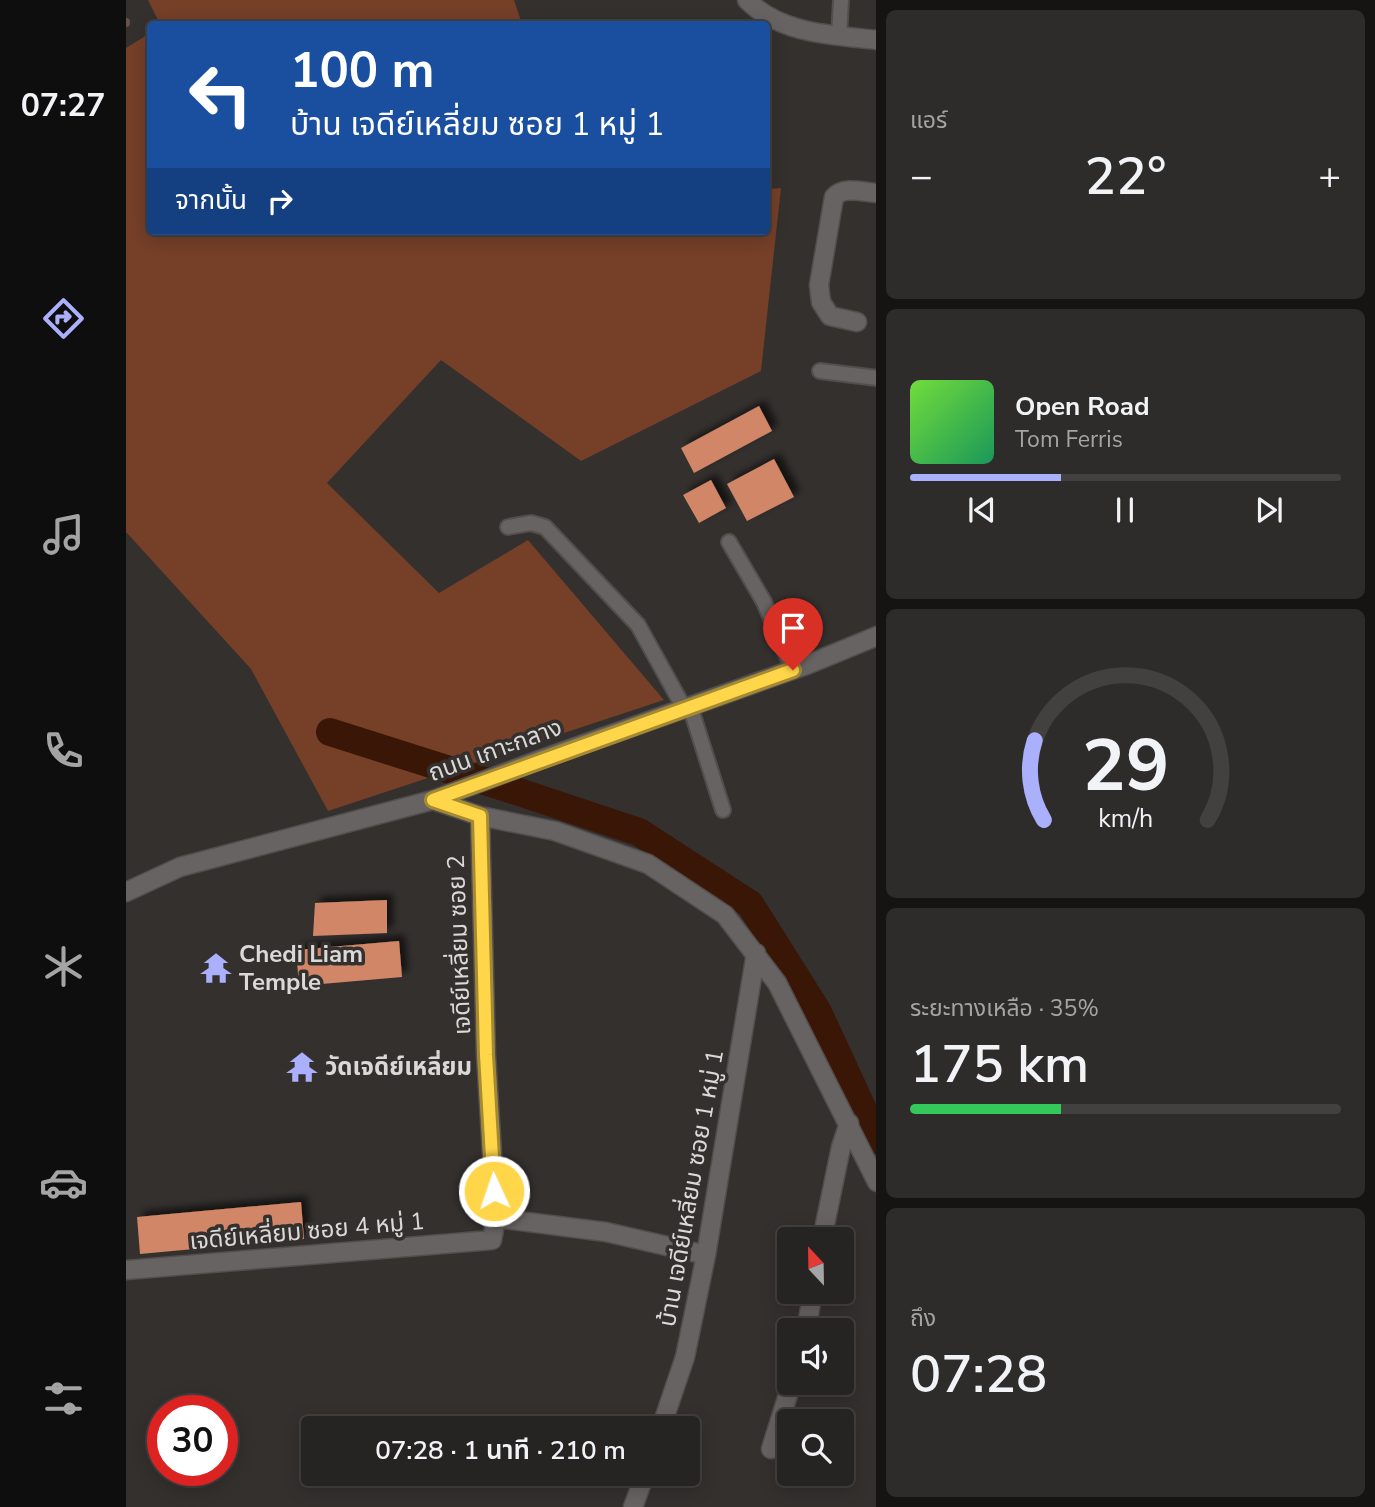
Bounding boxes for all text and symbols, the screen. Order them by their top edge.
text: 100 m [290,37,434,104]
icon: left [175,49,266,140]
text: 07:27 [21,84,105,127]
text: บ้าน เจดีย์เหลี่ยม ซอย 1 หมู่ 1 [290,103,664,146]
text: แอร์ [910,105,947,136]
text: 22° [1085,141,1166,212]
text: − [910,151,933,202]
text: + [1318,151,1341,202]
icon: right [261,182,299,220]
text: จากนั้น [175,183,247,218]
icon: directions [39,294,88,343]
text: Open Road [1015,389,1150,424]
text: Tom Ferris [1015,424,1123,455]
icon: previous [963,491,1001,529]
icon: pause [1106,491,1144,529]
icon: next [1250,491,1288,529]
icon: music [39,510,88,559]
pin [763,598,823,670]
icon: arrive [774,609,812,647]
street label: ถนน เกาะกลาง [424,711,566,789]
text: 29 [1082,716,1169,816]
icon: phone [39,726,88,775]
text: km/h [1098,801,1153,835]
street label: เจดีย์เหลี่ยม ซอย 2 [439,854,478,1036]
place label: Chedi Liam Temple [239,938,363,998]
icon: climate [39,942,88,991]
temple icon: Chedi Liam Temple [199,951,233,985]
text: ระยะทางเหลือ · 35% [910,993,1099,1024]
text: 175 km [910,1029,1089,1100]
street label: บ้าน เจดีย์เหลี่ยม ซอย 1 หมู่ 1 [650,1047,731,1329]
temple icon: วัดเจดีย์เหลี่ยม [285,1050,319,1084]
place label: วัดเจดีย์เหลี่ยม [325,1050,472,1083]
position arrow [457,1154,531,1228]
icon: car [39,1158,88,1207]
street label: เจดีย์เหลี่ยม ซอย 4 หมู่ 1 [188,1204,426,1257]
north arrow [777,1227,854,1304]
map controls [777,1227,854,1486]
text: ถึง [910,1303,936,1334]
button: sound [777,1318,854,1395]
text: 07:28 [910,1339,1047,1410]
icon: filters [39,1374,88,1423]
speed limit sign: 30 [147,1395,238,1486]
button: search [777,1409,854,1486]
text: 07:28 · 1 นาที · 210 m [375,1433,626,1468]

